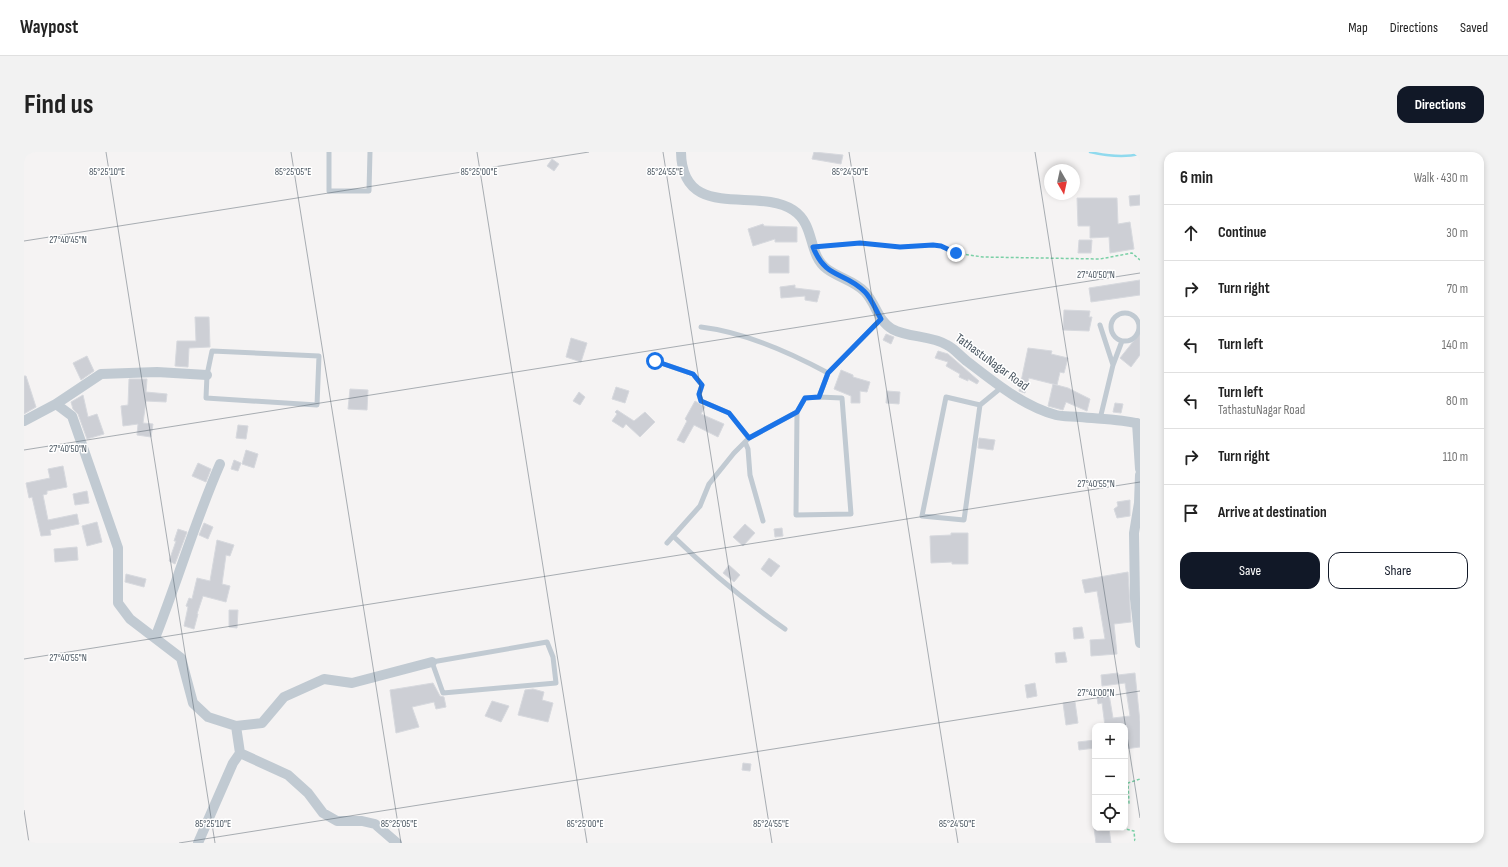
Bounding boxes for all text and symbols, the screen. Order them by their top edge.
text: Waypost [20,16,78,39]
text: Map [1348,19,1368,36]
text: Directions [1390,19,1438,36]
text: Saved [1460,19,1488,36]
button: Directions [1397,86,1484,123]
text: Find us [24,88,93,121]
north arrow [1044,164,1080,200]
text: 85°25'10"E [89,166,125,178]
text: 85°25'05"E [275,166,311,178]
text: 85°25'00"E [460,166,498,178]
text: 85°24'55"E [647,166,683,178]
text: 85°24'50"E [832,166,868,178]
text: 6 min [1180,168,1213,188]
text: Walk · 430 m [1414,170,1468,186]
icon: ahead [1180,222,1202,244]
text: Continue [1218,223,1267,242]
text: 30 m [1446,225,1468,241]
text: 27°40'45"N [49,234,87,246]
route end [947,244,965,262]
text: 27°40'50"N [1077,269,1115,281]
icon: right [1180,278,1202,300]
text: Turn right [1218,279,1270,298]
text: 70 m [1447,281,1468,297]
street label: TathastuNagar Road [952,330,1032,394]
icon: left [1180,334,1202,356]
text: Turn left [1218,335,1263,354]
text: 140 m [1442,337,1468,353]
route start [646,352,664,370]
text: Turn left [1218,383,1263,402]
icon: left [1180,390,1202,412]
text: 80 m [1446,393,1468,409]
text: TathastuNagar Road [1218,402,1305,418]
text: 27°40'50"N [49,443,87,455]
icon: right [1180,446,1202,468]
text: Turn right [1218,447,1270,466]
text: 110 m [1443,449,1468,465]
text: 27°40'55"N [1077,478,1115,490]
icon: arrive [1180,502,1202,524]
text: Arrive at destination [1218,503,1327,522]
button: Save [1180,552,1320,589]
button: Share [1328,552,1468,589]
text: 27°40'55"N [49,652,87,664]
text: 27°41'00"N [1077,687,1115,699]
map controls [1092,723,1128,831]
button: + [1092,723,1128,759]
button: − [1092,759,1128,795]
button: locate [1092,795,1128,831]
text: 85°25'10"E [195,818,231,830]
text: 85°25'05"E [381,818,417,830]
text: 85°25'00"E [566,818,604,830]
text: 85°24'55"E [753,818,789,830]
text: 85°24'50"E [939,818,975,830]

